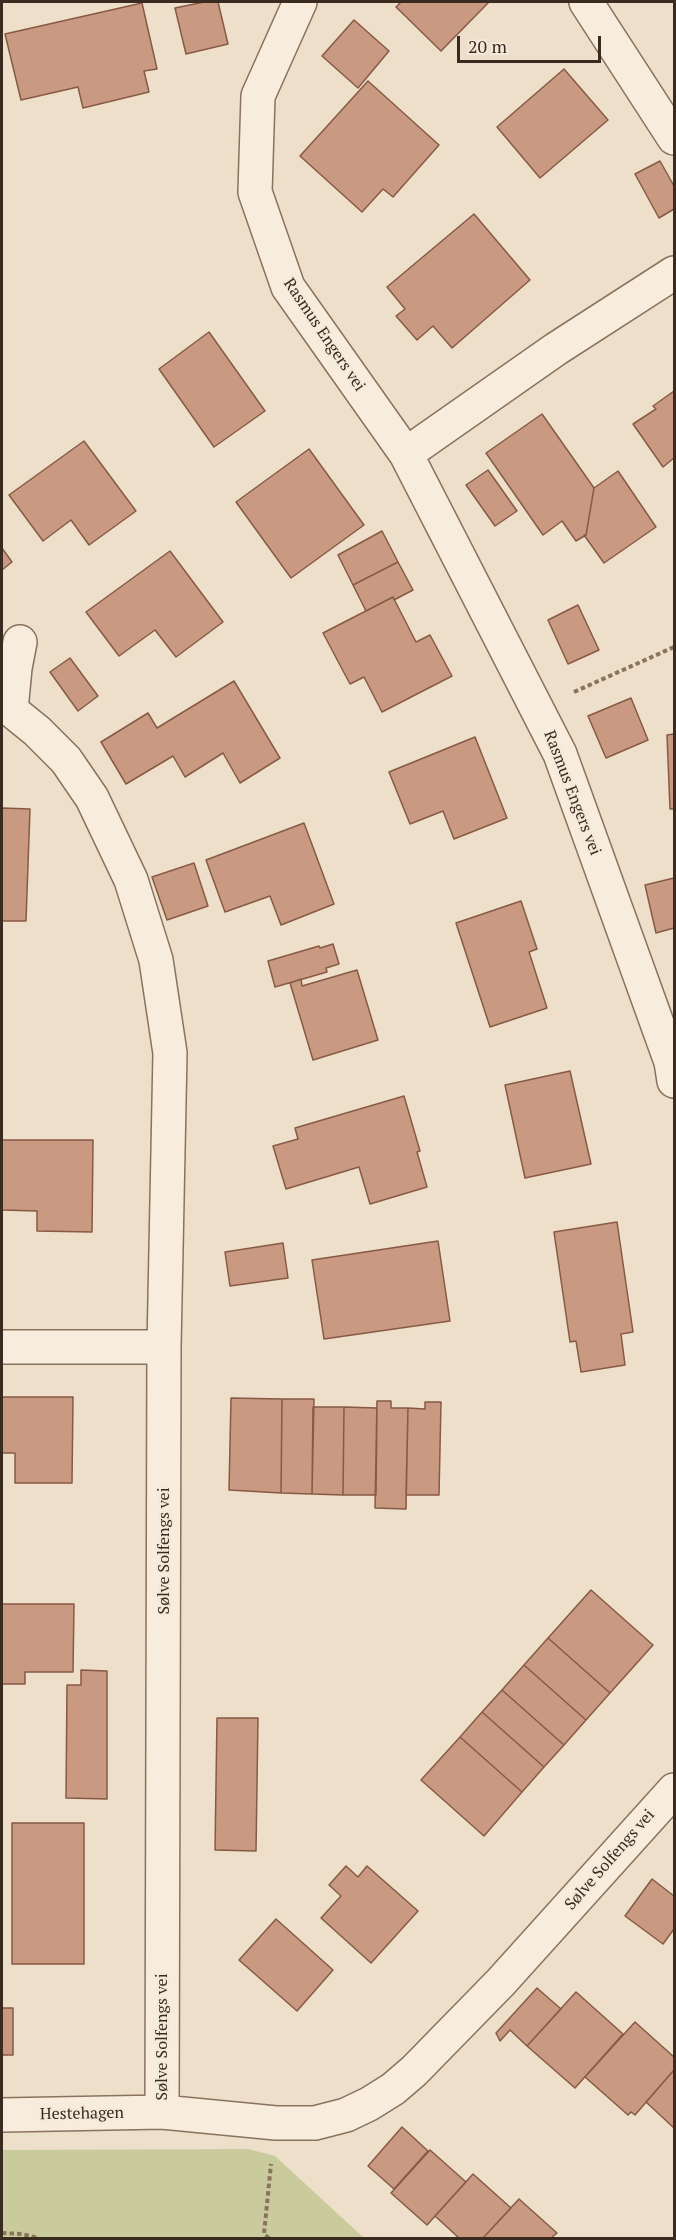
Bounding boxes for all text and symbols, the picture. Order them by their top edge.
scale bar [460,24,604,62]
text: 20 m [468,34,507,58]
street label: Rasmus Engers vei [279,275,369,395]
street label: Rasmus Engers vei [539,728,605,858]
street label: Sølve Solfengs vei [154,1488,174,1614]
street label: Sølve Solfengs vei [561,1806,659,1914]
street label: Sølve Solfengs vei [152,1974,172,2100]
street label: Hestehagen [40,2104,124,2124]

